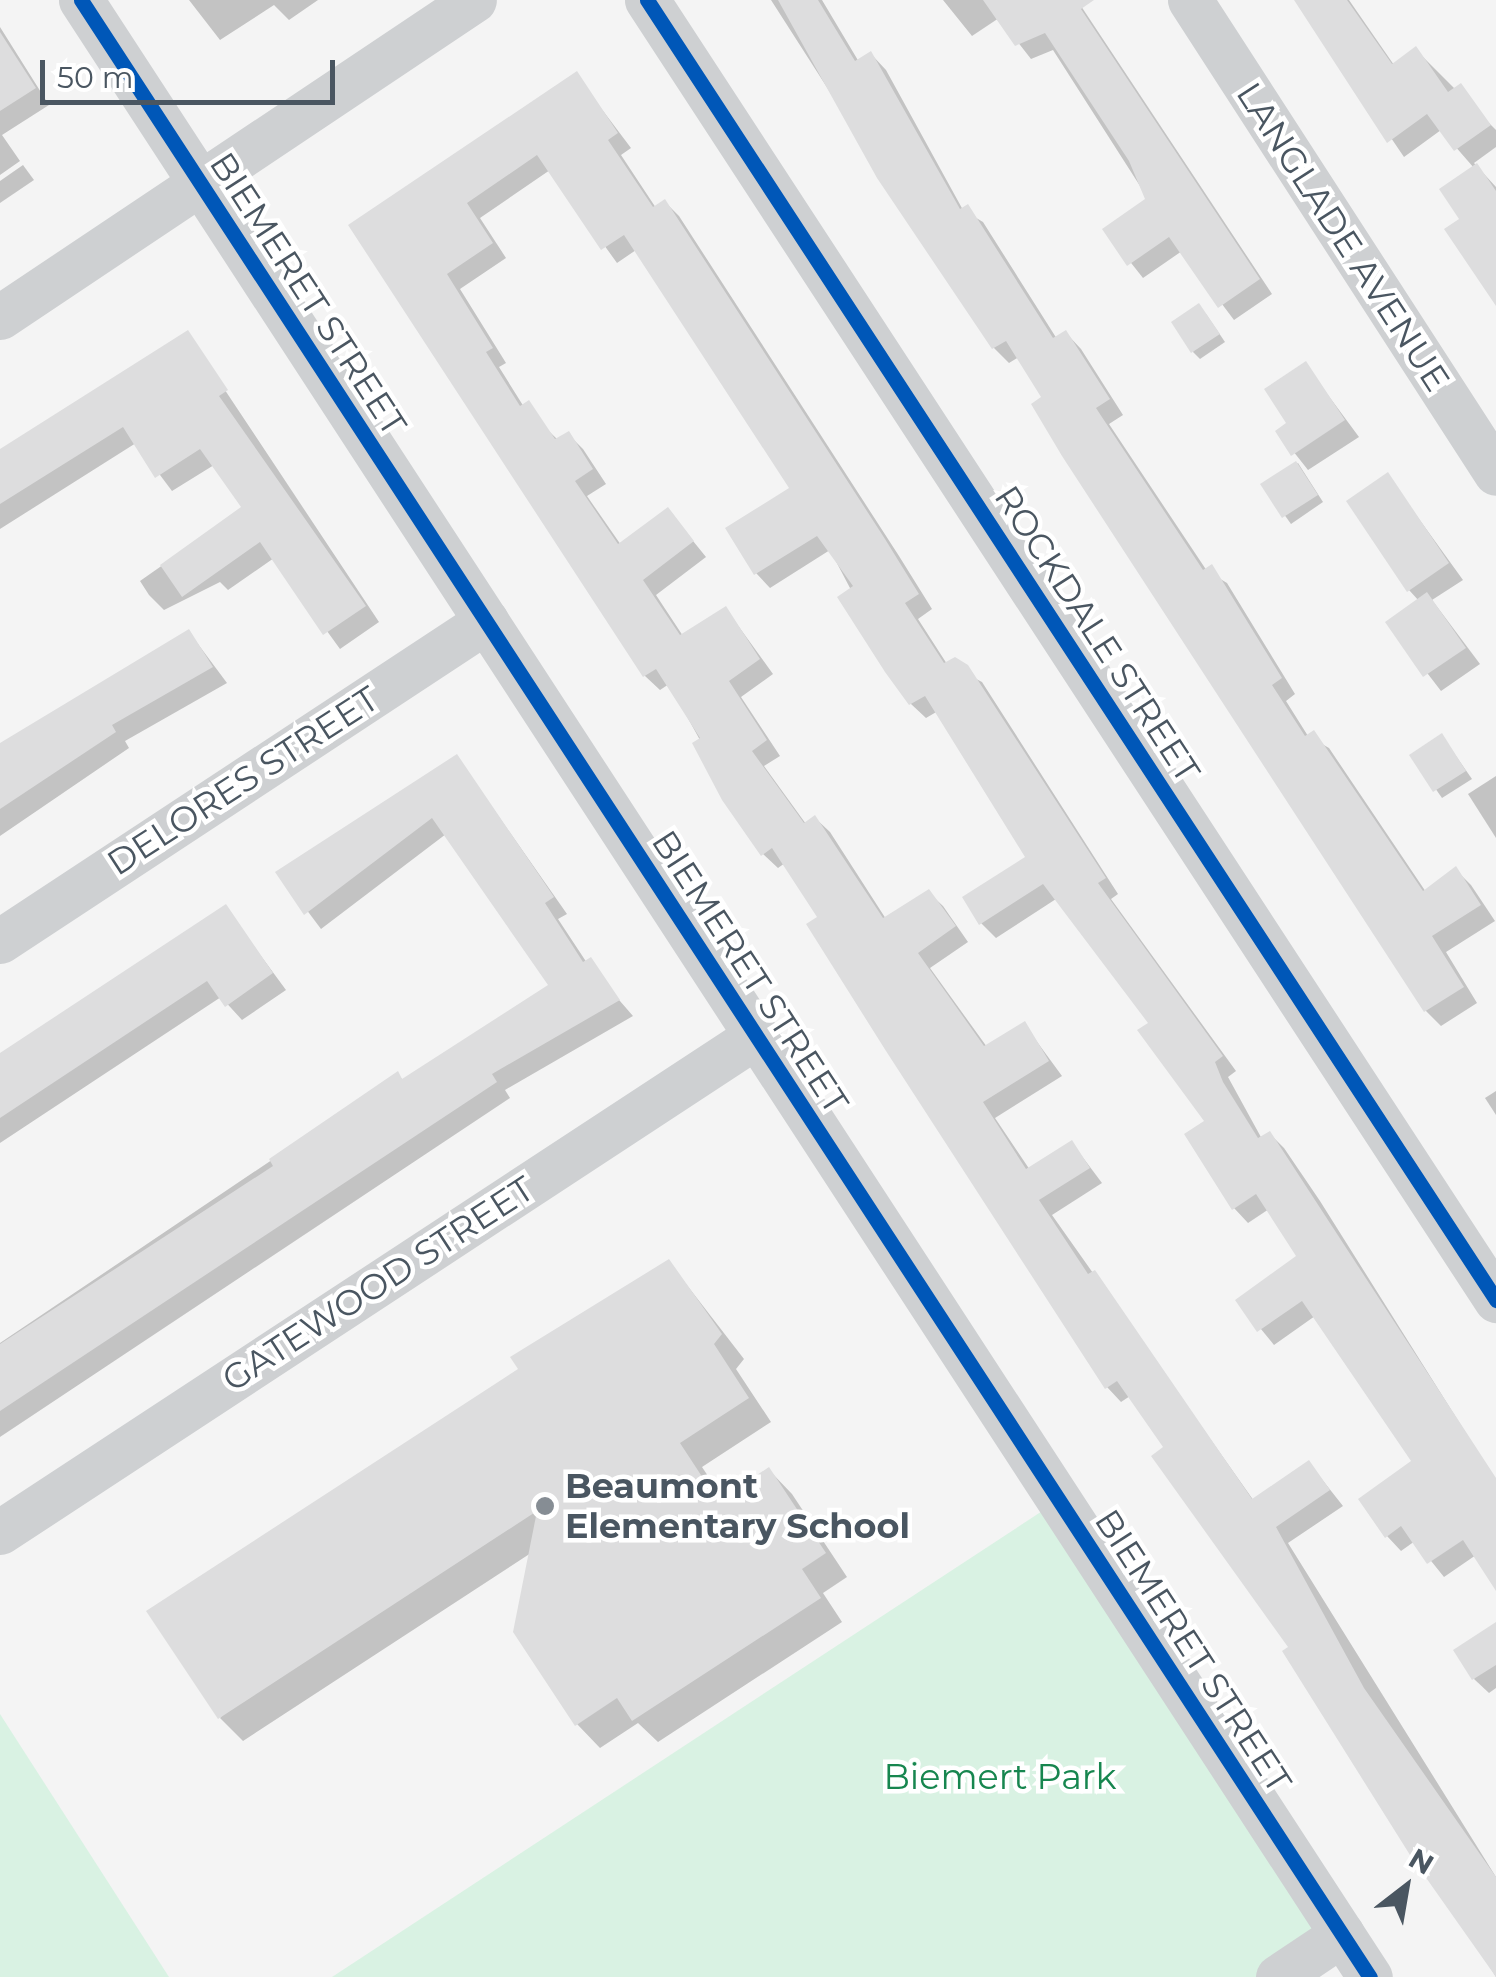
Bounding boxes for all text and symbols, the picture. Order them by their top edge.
scale bar [45,40,340,102]
text: 50 m [57,59,134,96]
street label: LANGLADE AVENUE [1228,75,1458,399]
street label: BIEMERET STREET [201,145,415,443]
street label: ROCKDALE STREET [986,478,1208,790]
street label: DELORES STREET [100,678,386,884]
street label: BIEMERET STREET [643,823,857,1121]
street label: GATEWOOD STREET [215,1168,541,1400]
place label: Beaumont Elementary School [565,1465,910,1547]
marker: Beaumont Elementary School [534,1495,556,1517]
street label: BIEMERET STREET [1086,1502,1300,1800]
park label: Biemert Park [883,1756,1117,1798]
north arrow [1356,1837,1456,1937]
text: N [1403,1841,1440,1882]

